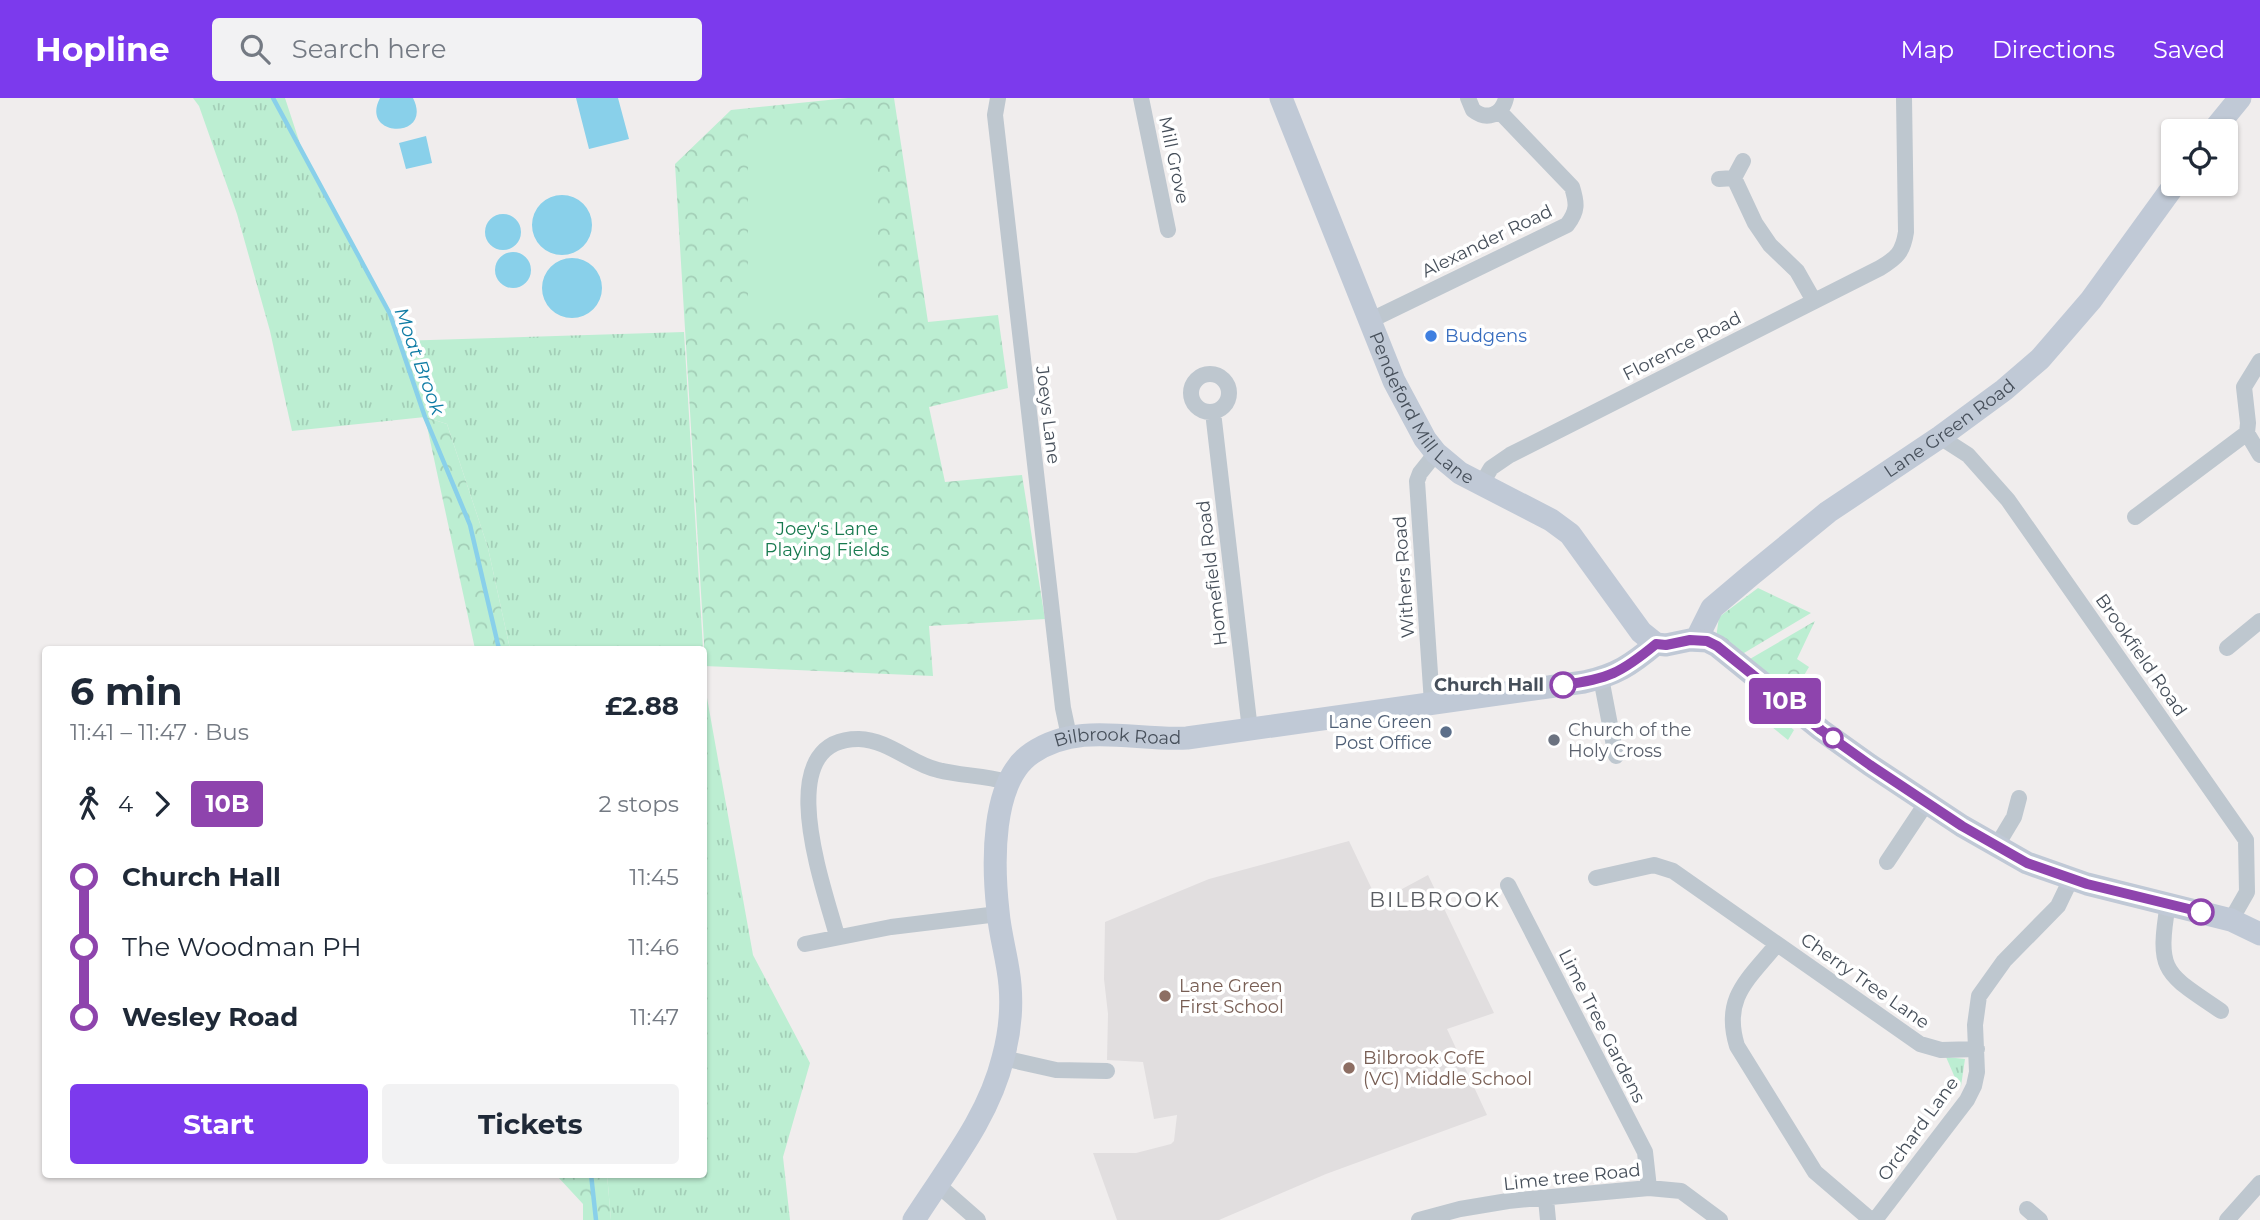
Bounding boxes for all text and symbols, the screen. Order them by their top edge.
search box [212,18,702,81]
text: Hopline [35,29,170,69]
icon: search [236,30,274,68]
text: Search here [292,33,446,65]
text: Map [1901,35,1954,64]
text: Directions [1992,35,2115,64]
text: Saved [2153,35,2225,64]
street label: Mill Grove [1154,114,1194,206]
map controls [2161,119,2238,196]
button: locate [2161,119,2238,196]
street label: Alexander Road [1418,200,1556,282]
water label: Moat Brook [389,304,450,419]
street label: Florence Road [1619,307,1745,385]
place label: Budgens [1445,325,1527,347]
marker: Budgens [1423,328,1439,344]
street label: Pendeford Mill Lane [1364,329,1477,489]
street label: Joeys Lane [1031,364,1065,465]
street label: Lane Green Road [1880,374,2020,482]
street label: Homefield Road [1192,499,1232,647]
street label: Withers Road [1389,515,1419,639]
park label: Joey's Lane Playing Fields [765,518,890,561]
street label: Brookfield Road [2091,589,2191,721]
text: 6 min [70,668,183,715]
marker: Church Hall [1550,672,1576,698]
place label: Church Hall [1434,674,1544,696]
line badge: 10B [1745,678,1825,724]
text: 10B [1763,686,1807,715]
text: £2.88 [605,690,679,722]
place label: Lane Green Post Office [1328,711,1432,754]
text: 11:41 – 11:47 · Bus [70,718,249,746]
place label: Church of the Holy Cross [1568,719,1691,762]
street label: Bilbrook Road [1051,724,1181,752]
marker: Lane Green Post Office [1438,724,1454,740]
unlabelled marker [1823,728,1843,748]
marker: Church of the Holy Cross [1546,732,1562,748]
icon: walk [70,785,108,823]
icon: forward [143,785,181,823]
text: 10B [205,789,249,818]
text: 4 [118,790,133,818]
text: 2 stops [599,790,679,818]
text: Church Hall [122,861,281,893]
text: 11:45 [629,863,679,891]
district label: BILBROOK [1369,887,1501,912]
unlabelled marker [2188,899,2214,925]
street label: Cherry Tree Lane [1796,928,1934,1034]
text: The Woodman PH [122,931,362,963]
text: 11:46 [628,933,679,961]
street label: Lime Tree Gardens [1554,946,1650,1107]
place label: Lane Green First School [1179,975,1284,1018]
marker: Lane Green First School [1157,988,1173,1004]
text: Wesley Road [122,1001,298,1033]
text: 11:47 [630,1003,679,1031]
place label: Bilbrook CofE (VC) Middle School [1363,1047,1532,1090]
marker: Bilbrook CofE (VC) Middle School [1341,1060,1357,1076]
street label: Orchard Lane [1873,1073,1963,1185]
button: Start [70,1084,368,1164]
button: Tickets [382,1084,679,1164]
street label: Lime tree Road [1502,1159,1642,1195]

